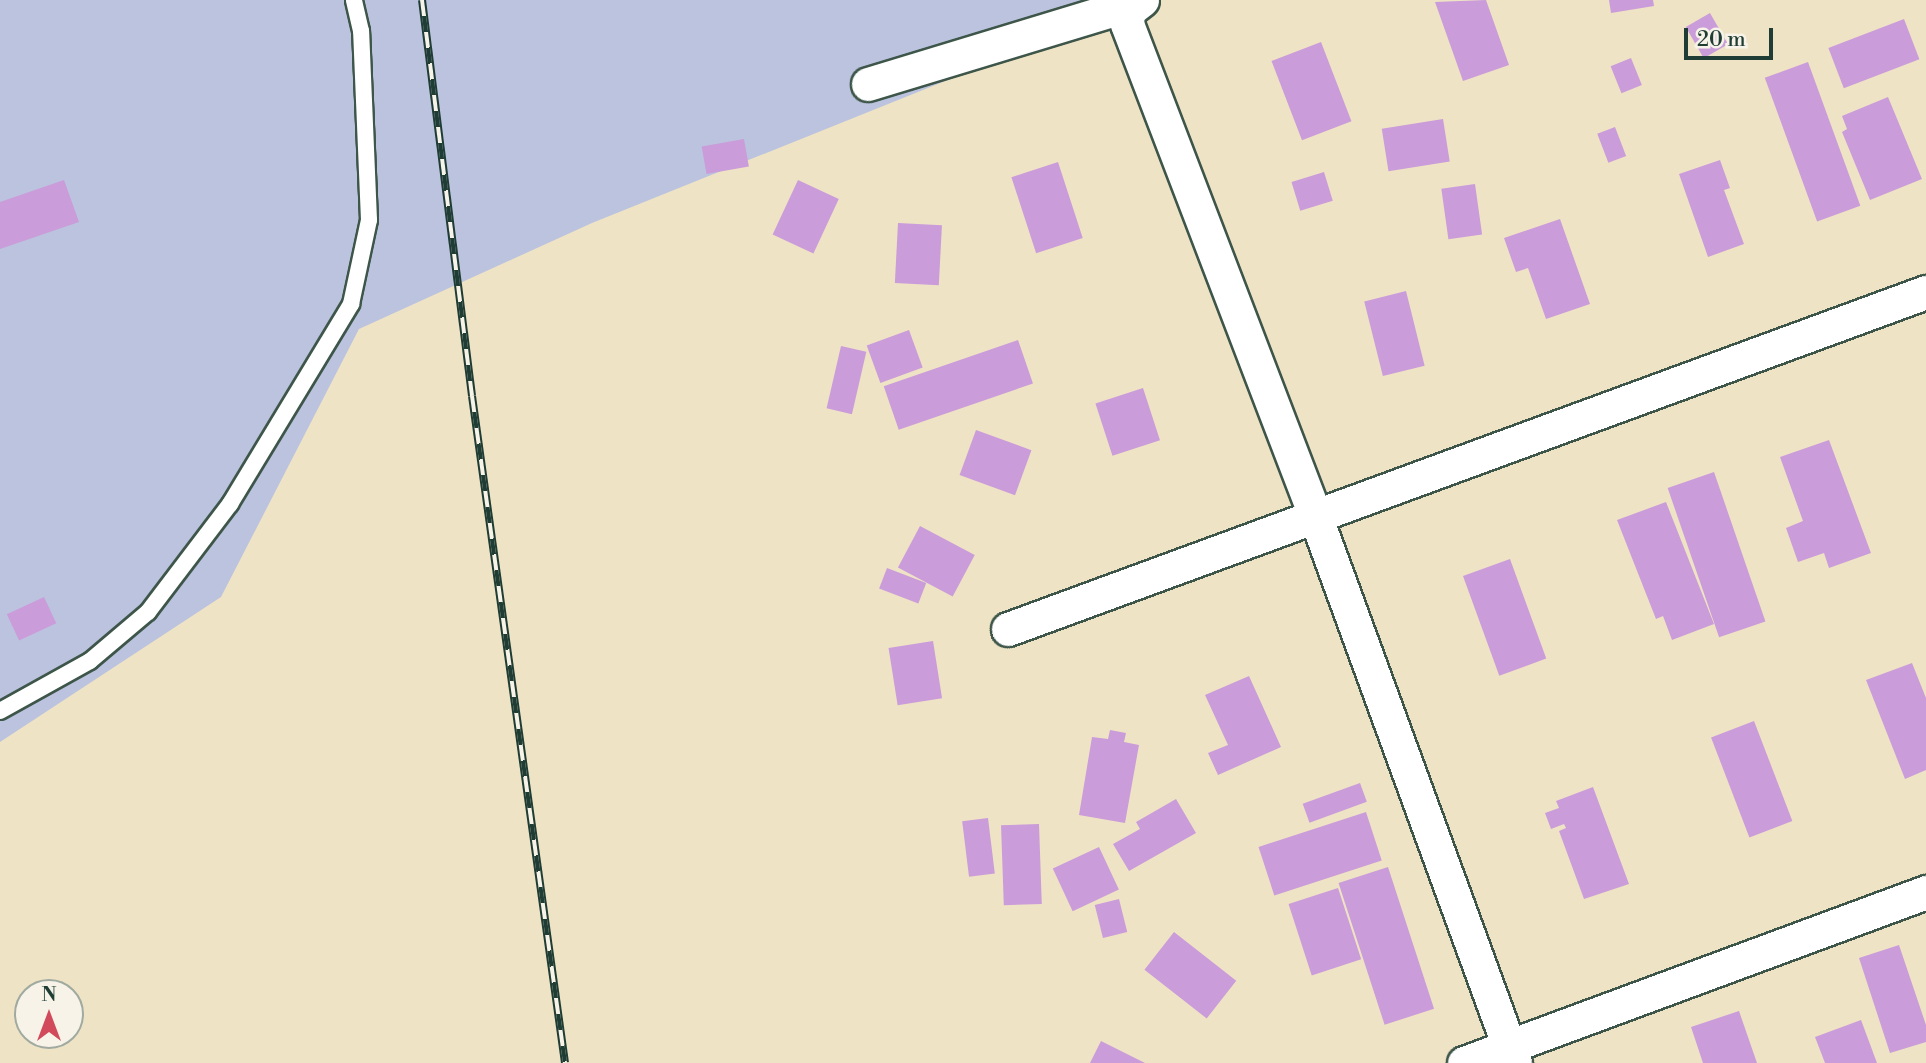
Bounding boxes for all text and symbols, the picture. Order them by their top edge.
scale bar [1688,14,1777,58]
text: 20 m [1697,27,1746,53]
north arrow [14,979,84,1049]
text: N [41,983,57,1007]

